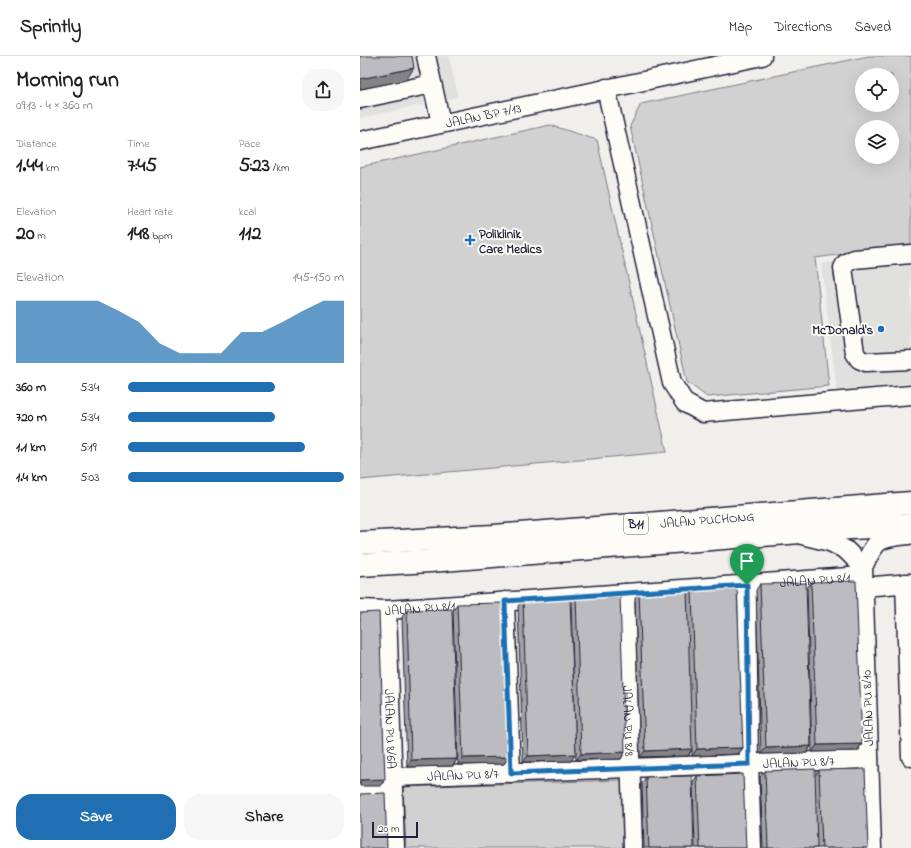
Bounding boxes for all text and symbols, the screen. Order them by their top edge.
text: Sprintly [20,14,81,41]
text: Map [729,17,752,38]
text: Directions [774,17,832,38]
text: Saved [854,17,891,38]
text: Morning run [16,65,119,97]
map controls [855,68,899,164]
button: locate [855,68,899,112]
button: share [302,69,344,111]
text: 09:13 · 4 × 360 m [16,96,93,115]
street label: JALAN BP 7/13 [444,99,523,134]
button: layers [855,120,899,164]
text: Distance [16,136,57,152]
text: Time [127,136,149,152]
text: Pace [239,136,260,152]
text: 1.44 [16,152,43,181]
text: 7:45 [127,152,157,181]
text: 5:23 [239,152,270,181]
text: km [43,160,59,176]
text: /km [270,160,290,176]
text: Elevation [16,204,56,220]
text: Heart rate [127,204,172,220]
text: kcal [239,204,256,220]
text: 20 [16,220,35,249]
text: 148 [127,220,149,249]
text: 112 [239,220,261,249]
place label: Poliklinik Care Medics [479,225,542,259]
text: m [35,228,46,244]
text: bpm [149,228,173,244]
marker: Poliklinik Care Medics [464,234,476,246]
text: Elevation [16,268,64,287]
text: 145–150 m [293,268,344,287]
place label: McDonald's [812,321,873,340]
marker: McDonald's [876,324,886,334]
text: 360 m [16,378,46,397]
text: 5:34 [80,378,99,397]
text: 720 m [16,408,47,427]
text: 5:34 [80,408,99,427]
text: 1.1 km [16,438,46,457]
text: 5:19 [80,438,97,457]
text: 1.4 km [16,468,47,487]
text: 5:03 [80,468,100,487]
street label: JALAN PUCHONG [659,507,755,534]
road number: B11 [624,514,648,534]
pin [730,544,764,585]
icon: arrive [736,550,758,572]
street label: JALAN PU 8/1 [779,569,851,593]
street label: JALAN PU 8/1 [384,597,456,621]
street label: JALAN PU 8/10 [858,669,879,746]
street label: JALAN PU 8/8 [617,685,638,757]
street label: JALAN PU 8/6A [379,689,400,769]
street label: JALAN PU 8/7 [763,752,836,774]
street label: JALAN PU 8/7 [427,765,500,787]
button: Save [16,794,176,840]
button: Share [184,794,344,840]
scale bar [372,820,418,839]
text: 20 m [378,821,400,837]

